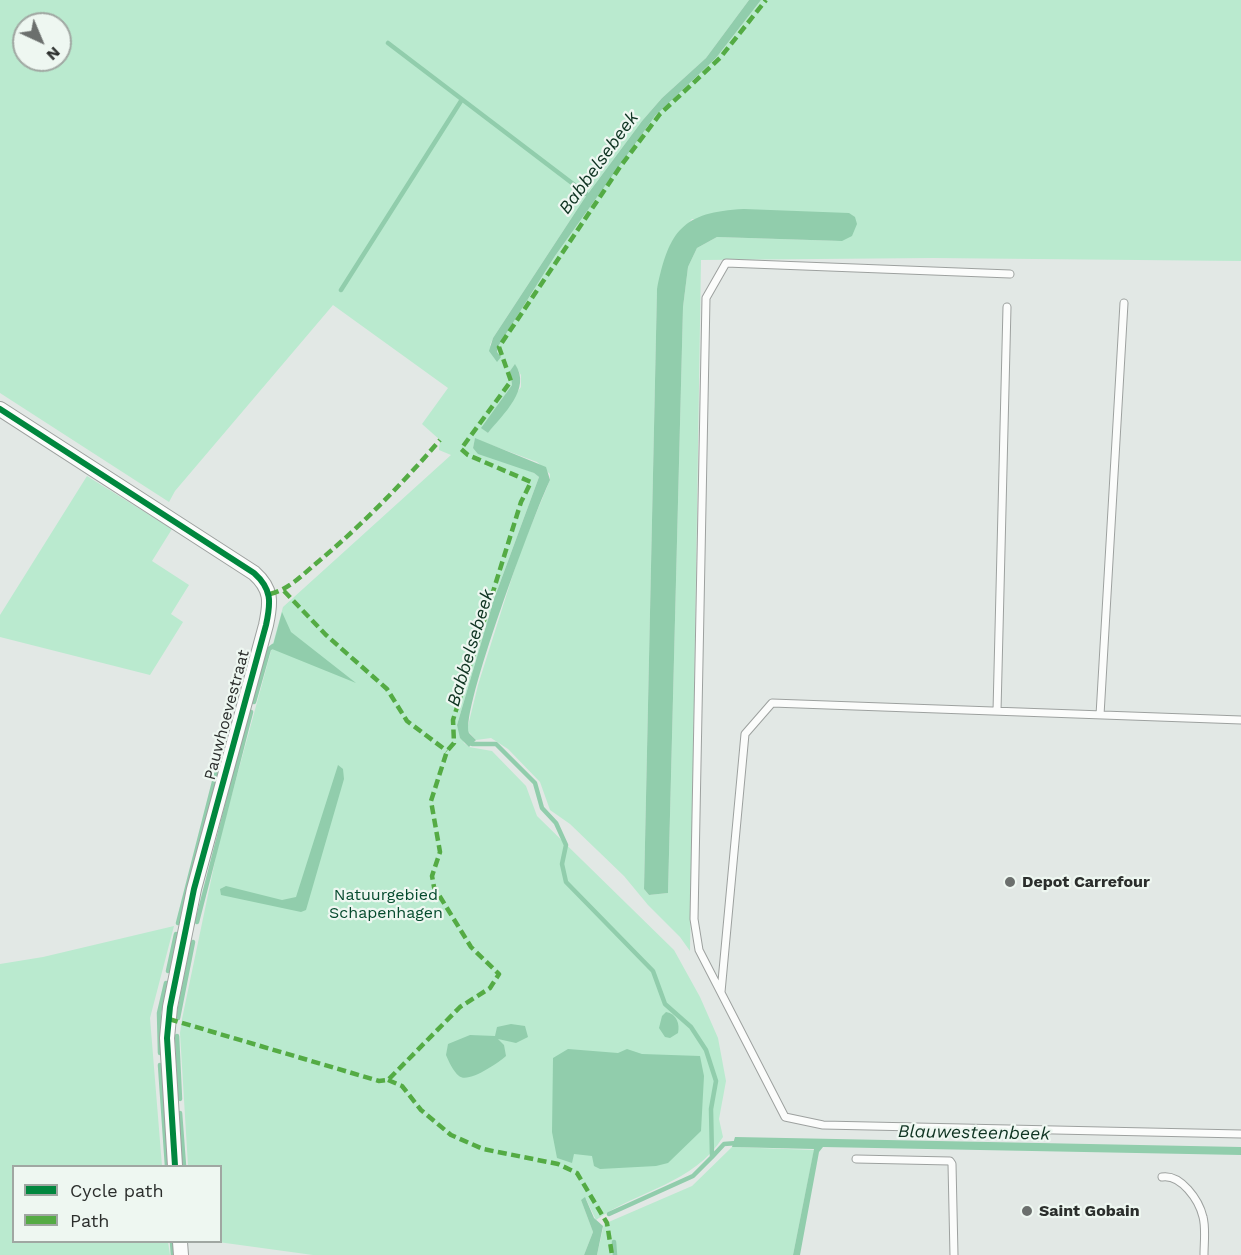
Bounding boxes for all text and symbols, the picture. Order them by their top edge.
north arrow [12,12,72,72]
text: N [43,43,64,65]
water label: Babbelsebeek [555,108,643,218]
water label: Babbelsebeek [443,587,499,709]
street label: Pauwhoevestraat [200,648,254,782]
place label: Depot Carrefour [1022,872,1150,892]
marker: Depot Carrefour [1003,875,1017,889]
park label: Natuurgebied Schapenhagen [329,885,443,923]
water label: Blauwesteenbeek [898,1121,1050,1145]
legend [12,1165,222,1243]
text: Cycle path [70,1180,164,1201]
place label: Saint Gobain [1039,1201,1140,1221]
marker: Saint Gobain [1020,1204,1034,1218]
text: Path [70,1210,110,1231]

